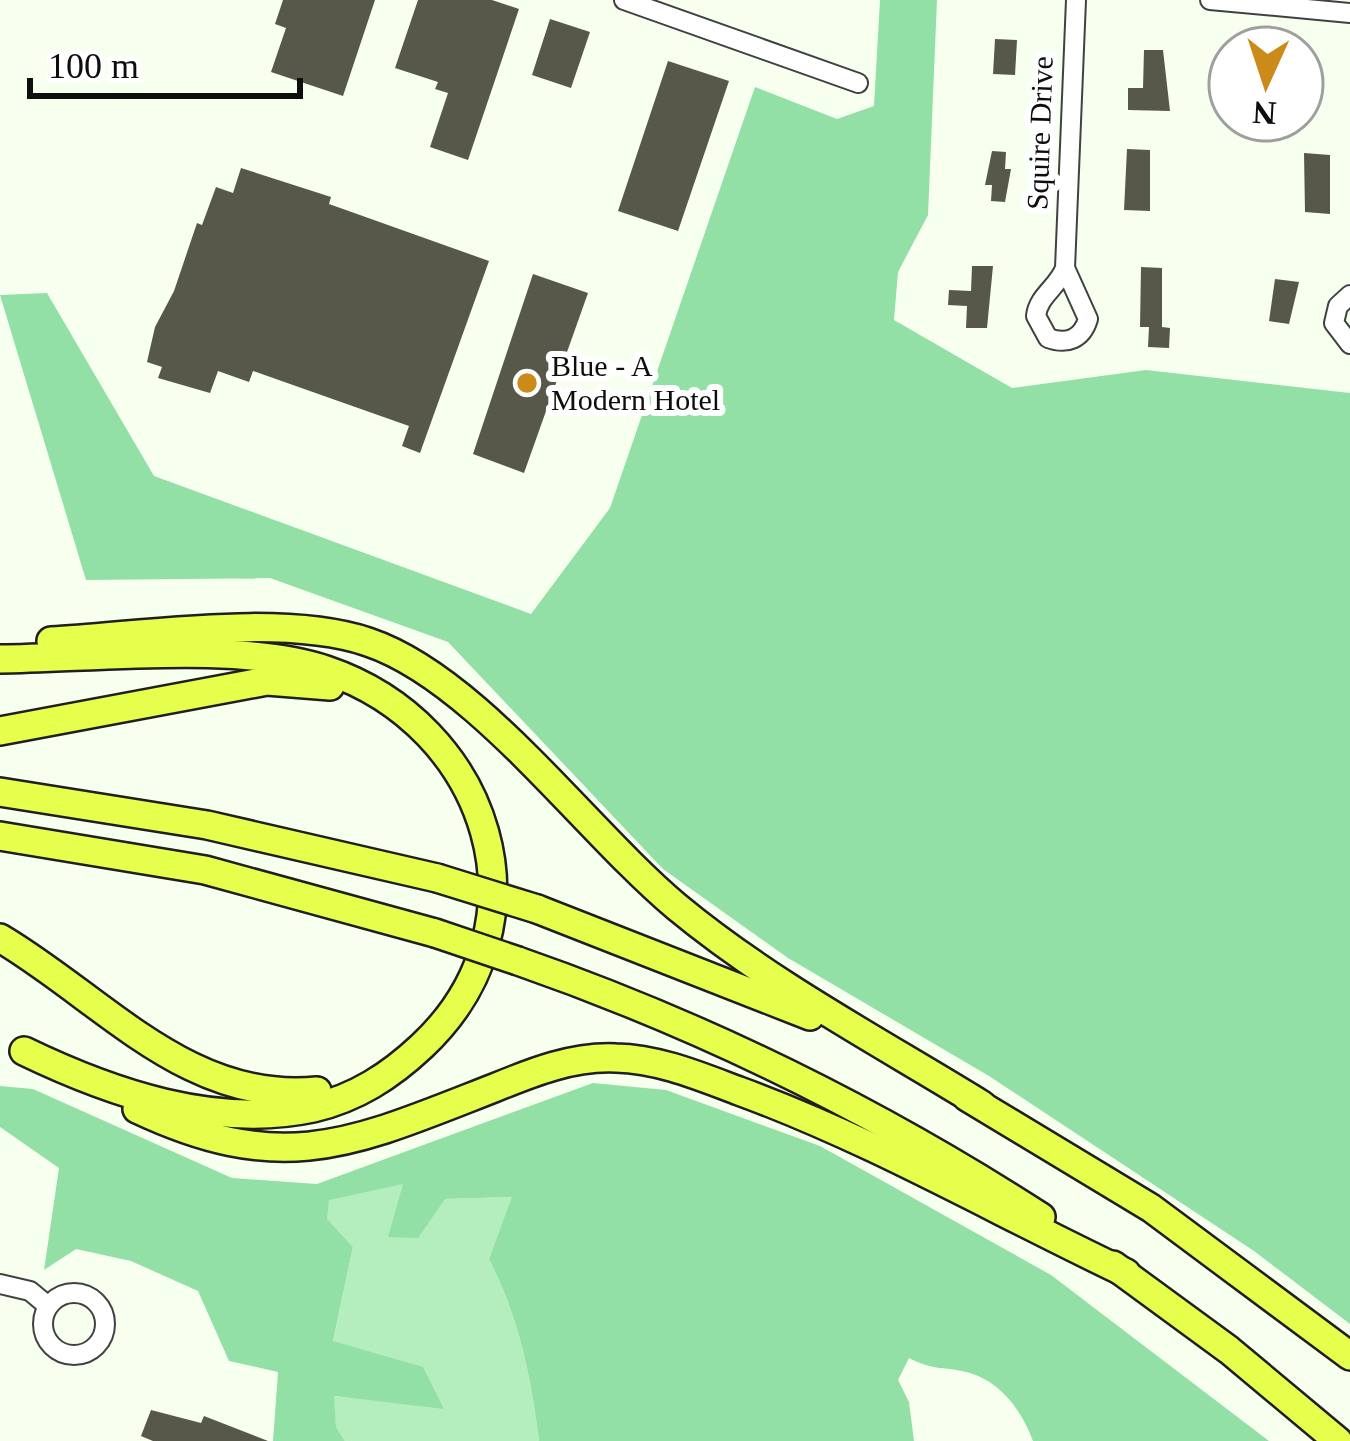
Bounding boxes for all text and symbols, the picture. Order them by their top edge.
scale bar [30,24,300,98]
north arrow [1206,24,1326,144]
text: 100 m [48,46,139,86]
street label: Squire Drive [1020,55,1059,211]
text: N [1251,94,1277,132]
place label: Blue - A Modern Hotel [551,349,720,416]
marker: Blue - A Modern Hotel [514,370,540,396]

